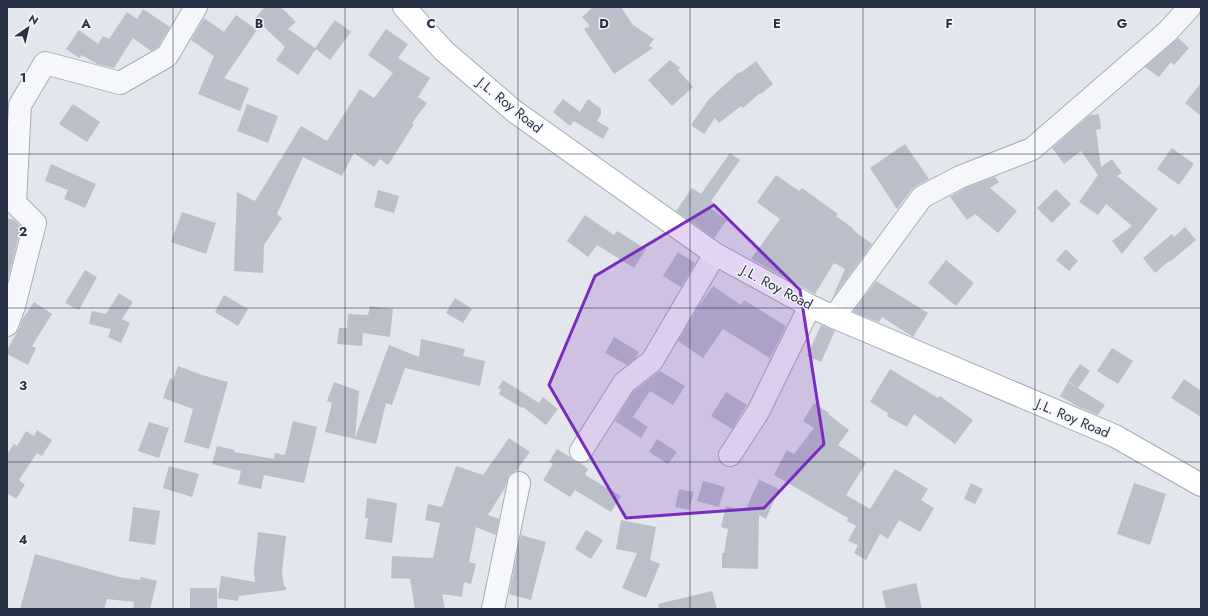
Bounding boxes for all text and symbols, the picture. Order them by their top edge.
north arrow [8,8,48,48]
text: N [25,11,42,29]
text: A [80,14,91,33]
text: B [255,14,264,33]
text: C [426,14,436,33]
text: D [599,14,609,33]
text: E [773,14,781,33]
text: F [945,14,953,33]
text: G [1117,14,1128,33]
text: 1 [20,68,26,87]
street label: J.L. Roy Road [472,71,547,137]
text: 2 [19,222,27,241]
street label: J.L. Roy Road [736,259,816,314]
text: 3 [19,376,27,395]
street label: J.L. Roy Road [1031,393,1113,443]
text: 4 [18,530,28,549]

